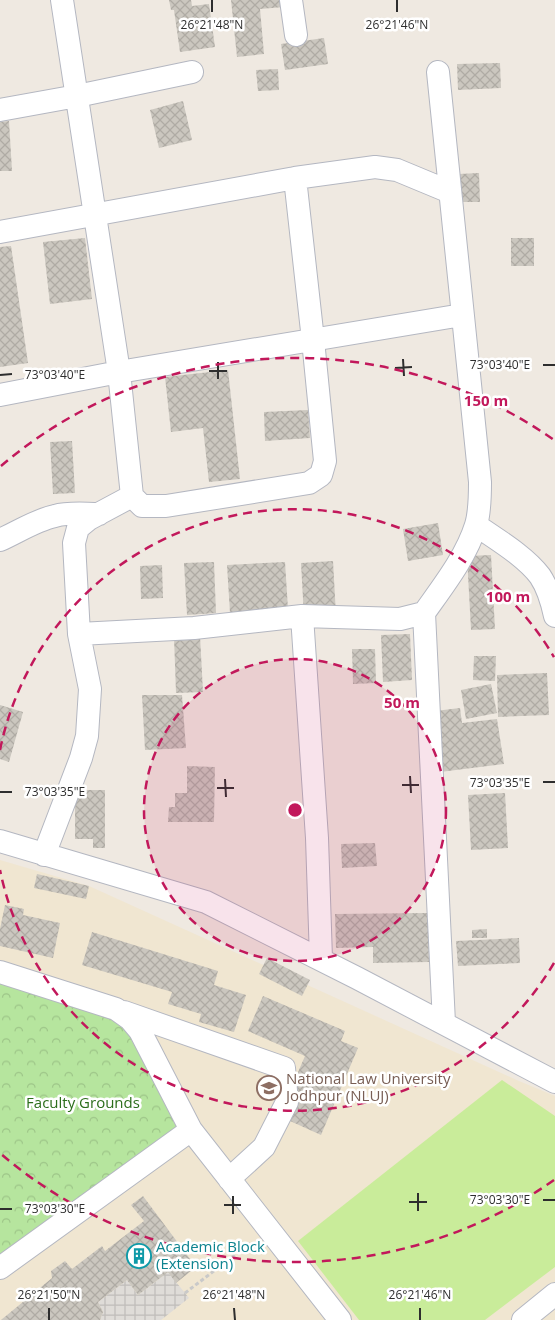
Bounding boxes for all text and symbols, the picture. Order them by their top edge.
text: 26°21'48"N [181,16,243,33]
text: 26°21'46"N [366,16,428,33]
text: 73°03'40"E [470,356,530,373]
text: 73°03'40"E [25,366,85,383]
text: 150 m [464,390,508,410]
text: 100 m [486,586,530,606]
text: 50 m [384,692,420,712]
text: 73°03'35"E [470,774,530,791]
text: 73°03'35"E [25,783,85,800]
centre of rings [286,801,304,819]
place label: National Law University Jodhpur (NLUJ) [284,1068,451,1105]
school or university icon: National Law University Jodhpur (NLUJ) [256,1075,282,1101]
park label: Faculty Grounds [26,1092,140,1112]
text: 73°03'30"E [470,1191,530,1208]
text: 73°03'30"E [25,1200,85,1217]
place label: Academic Block (Extension) [156,1236,265,1273]
building icon: Academic Block (Extension) [126,1243,152,1269]
text: 26°21'50"N [18,1286,80,1303]
text: 26°21'48"N [203,1286,265,1303]
text: 26°21'46"N [389,1286,451,1303]

